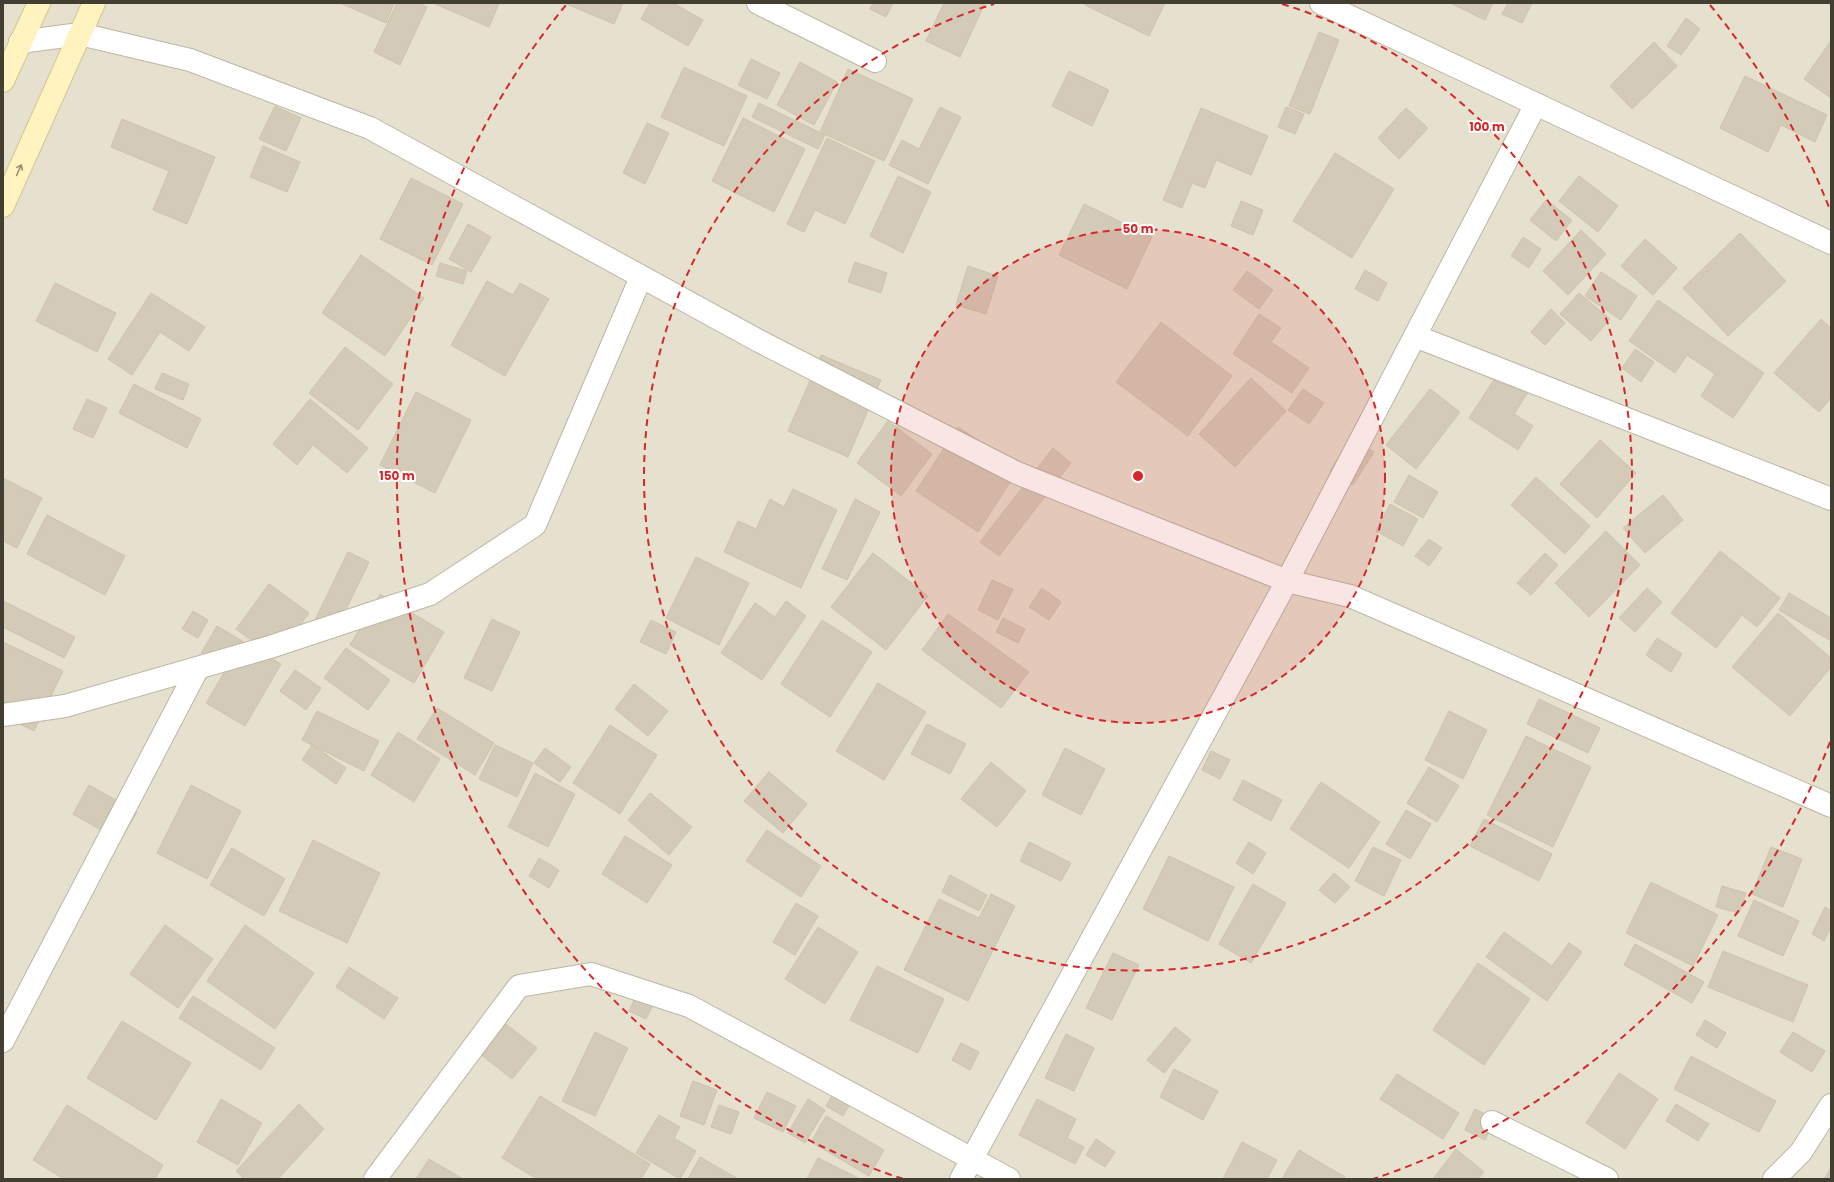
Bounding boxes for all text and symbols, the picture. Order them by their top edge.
text: 100 m [1469,118,1505,135]
one-way arrow [16,164,23,176]
text: 50 m [1123,220,1154,237]
text: 150 m [379,467,415,484]
centre of rings [1131,469,1145,483]

